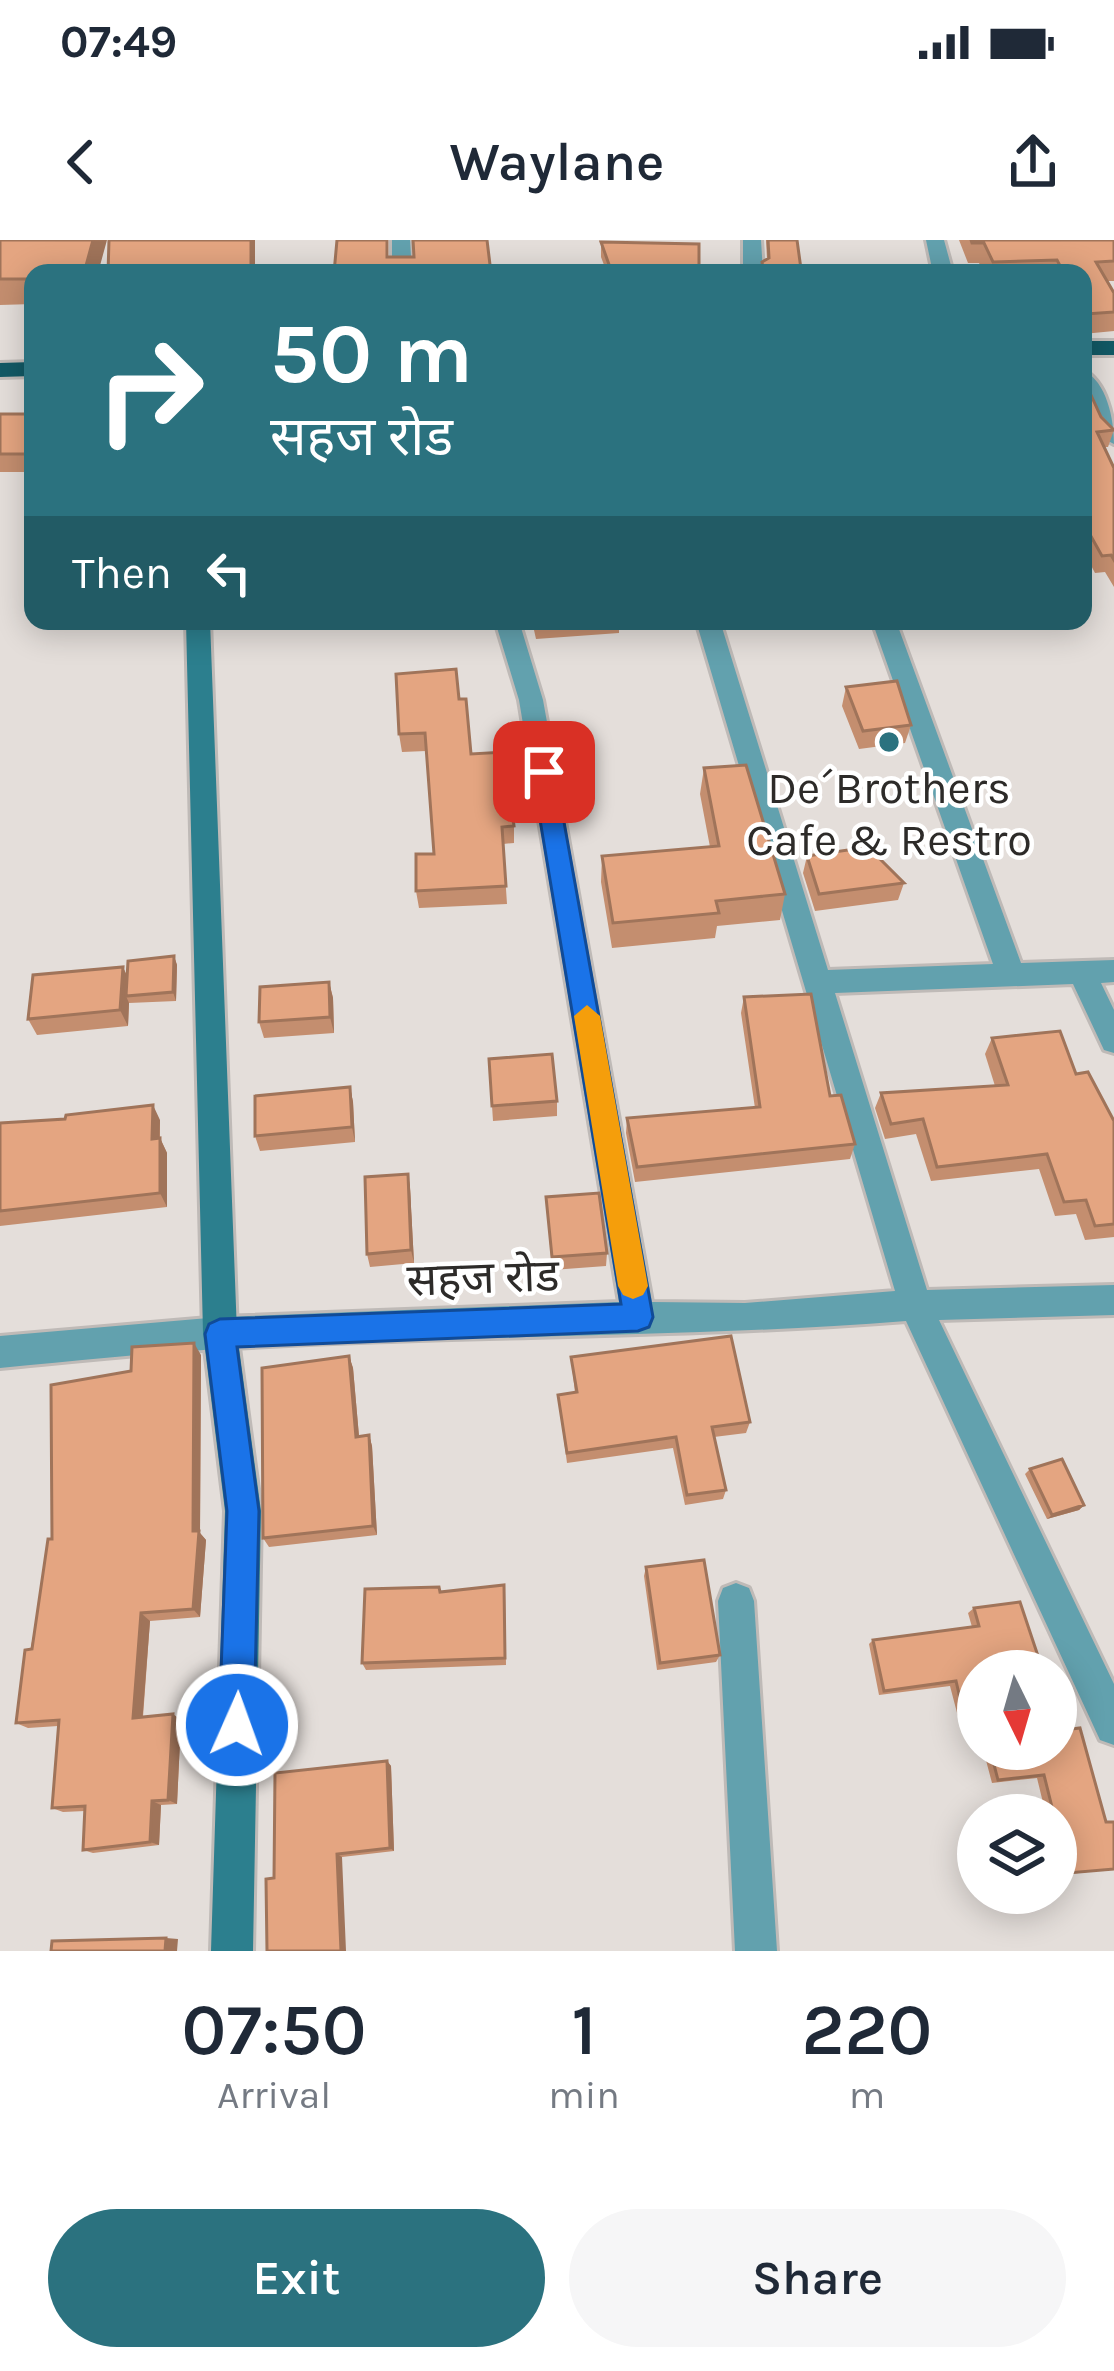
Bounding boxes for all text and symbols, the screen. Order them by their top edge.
text: 07:49 [60,16,177,68]
icon: back [48,129,114,195]
icon: share [1000,129,1066,195]
text: Waylane [450,130,664,194]
text: 50 m [270,305,473,403]
icon: right [72,312,228,468]
text: सहज रोड [270,405,453,469]
icon: left [196,540,262,606]
text: Then [72,547,172,599]
pin [493,721,595,823]
marker: De´Brothers Cafe & Restro [876,729,902,755]
icon: arrive [511,739,577,805]
place label: De´Brothers Cafe & Restro [746,762,1032,866]
street label: सहज रोड [406,1249,561,1307]
north arrow [957,1650,1077,1770]
map controls [957,1650,1077,1914]
position arrow [174,1662,300,1788]
button: layers [957,1794,1077,1914]
text: 07:50 [182,1988,367,2072]
text: 1 [571,1988,597,2072]
text: 220 [801,1988,932,2072]
text: Arrival [217,2072,331,2118]
text: min [548,2072,620,2118]
text: m [849,2072,885,2118]
button: Exit [48,2209,545,2347]
button: Share [569,2209,1066,2347]

